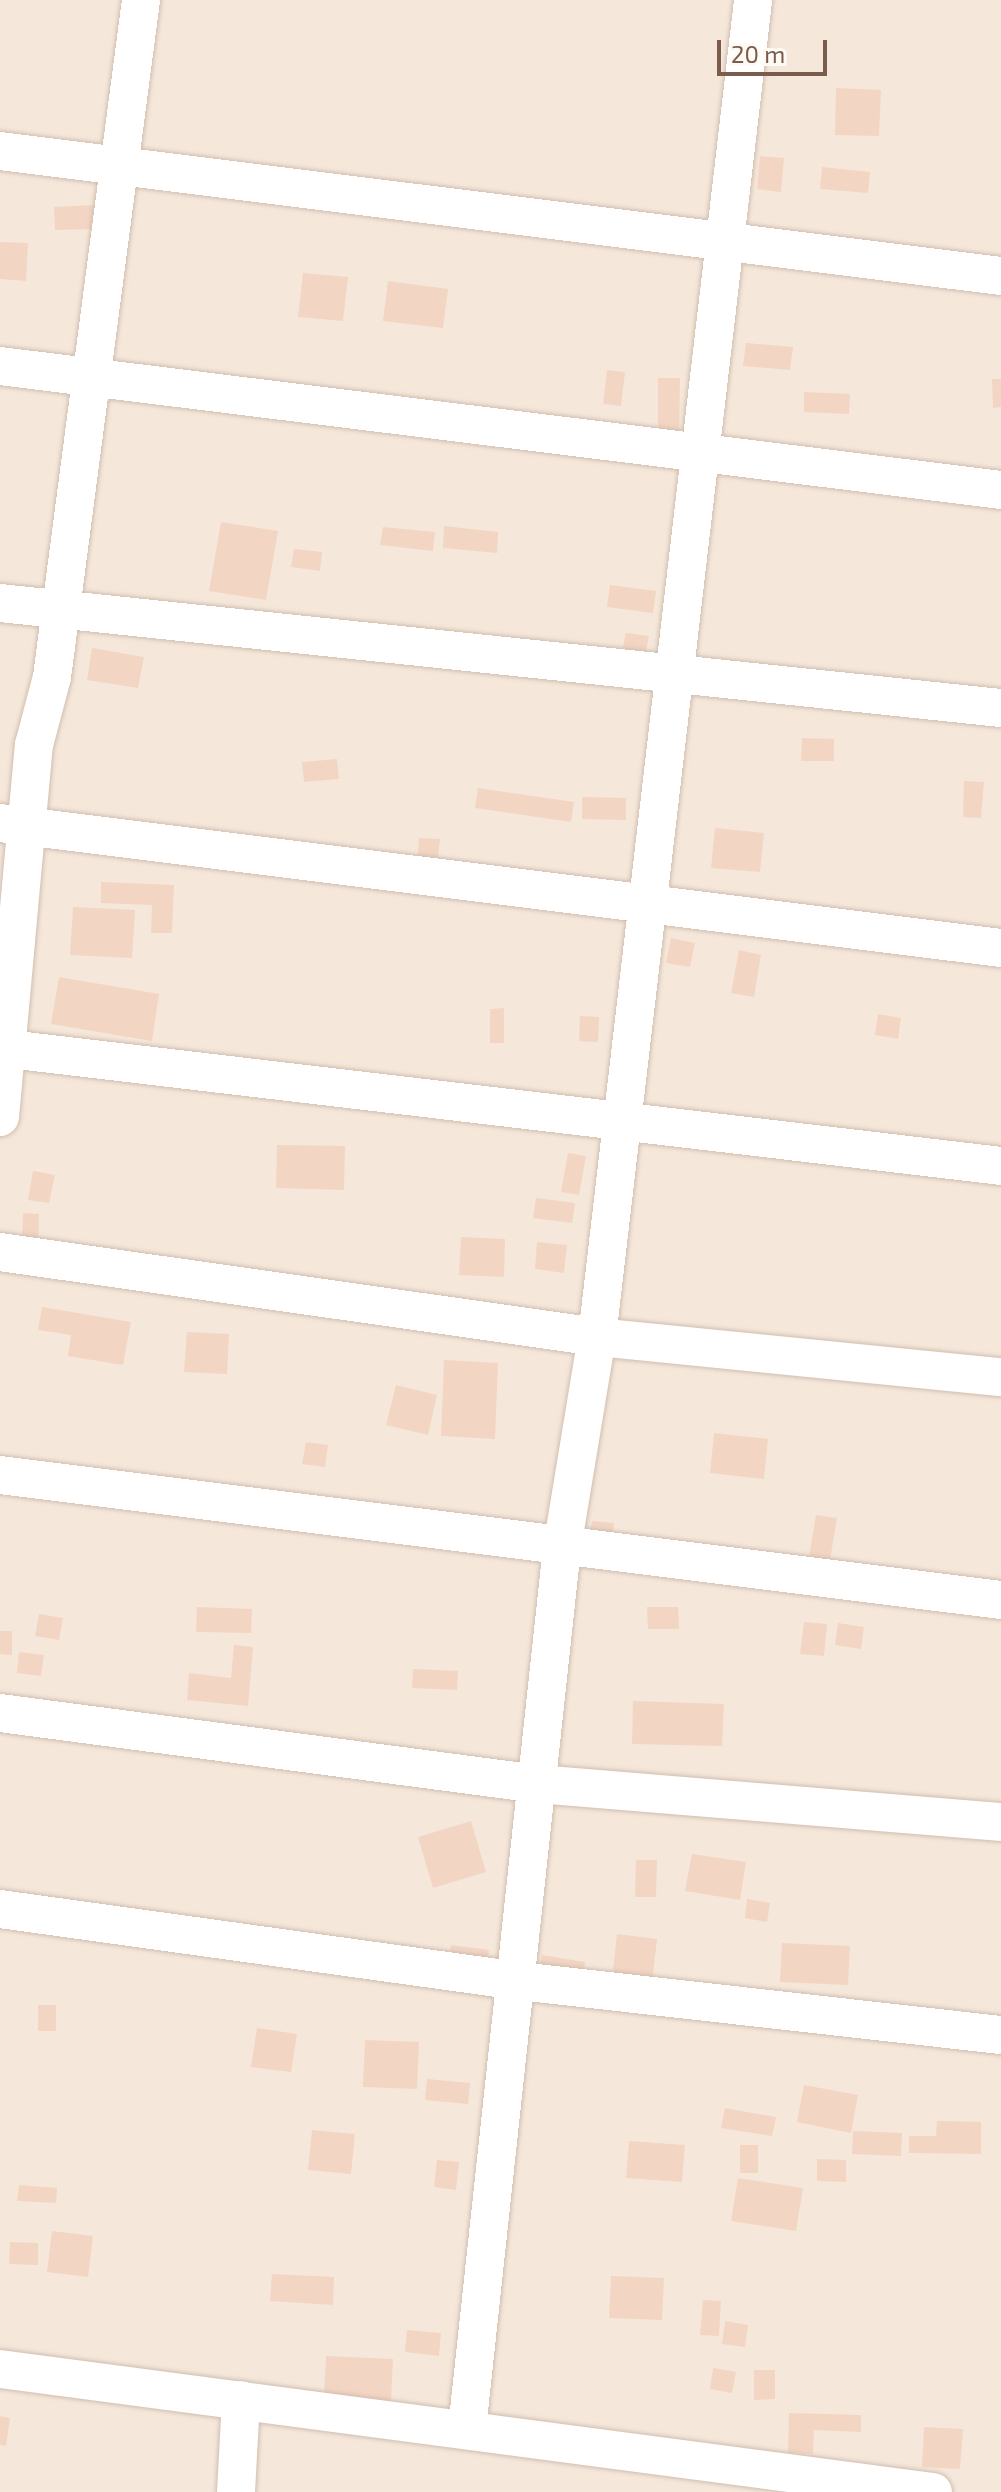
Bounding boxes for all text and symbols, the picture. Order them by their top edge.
scale bar [721,24,831,74]
text: 20 m [731,39,785,68]

